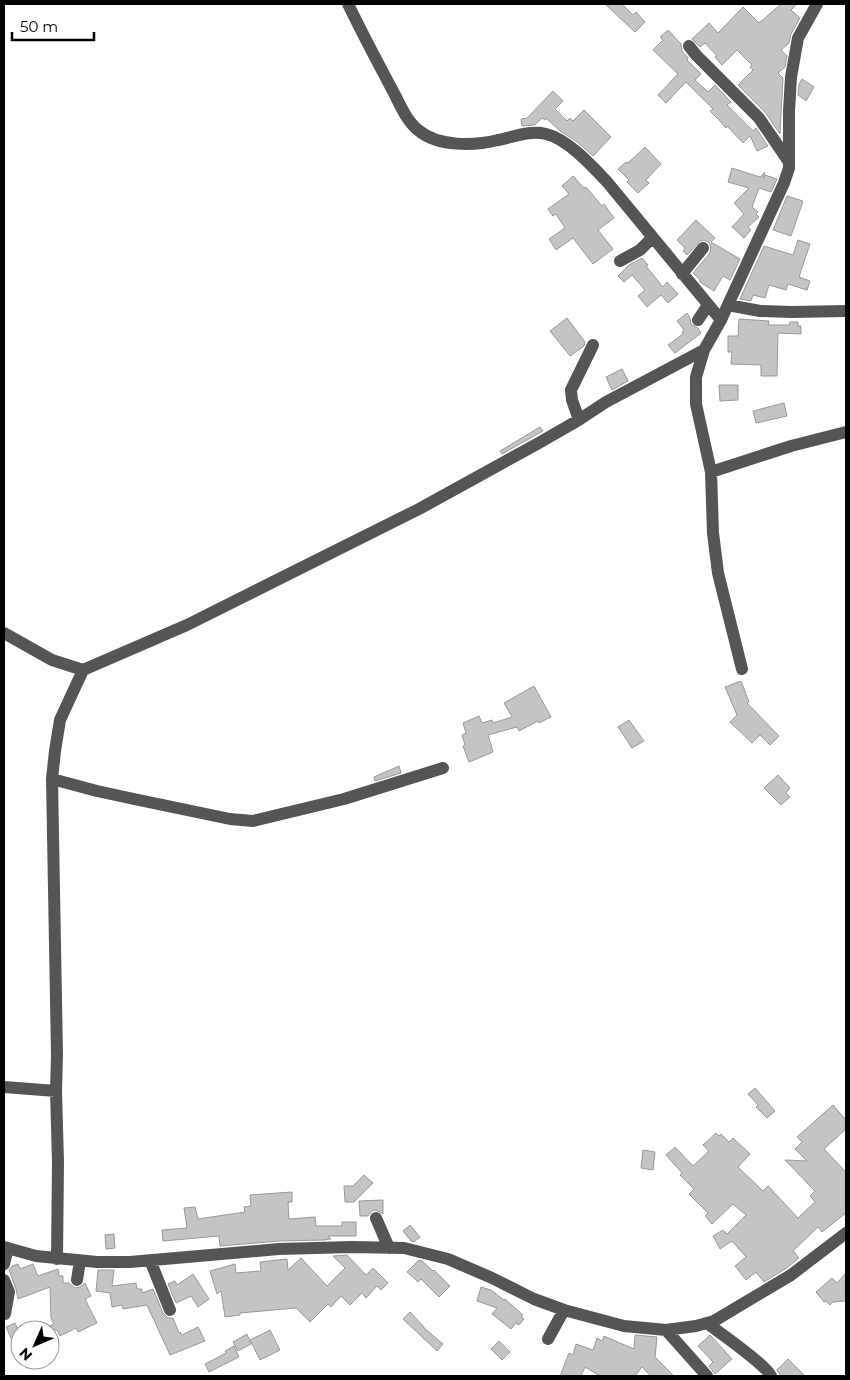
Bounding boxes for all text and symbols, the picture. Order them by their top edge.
scale bar [12,10,95,42]
text: 50 m [20,17,58,36]
north arrow [10,1320,60,1370]
text: N [15,1344,36,1365]

